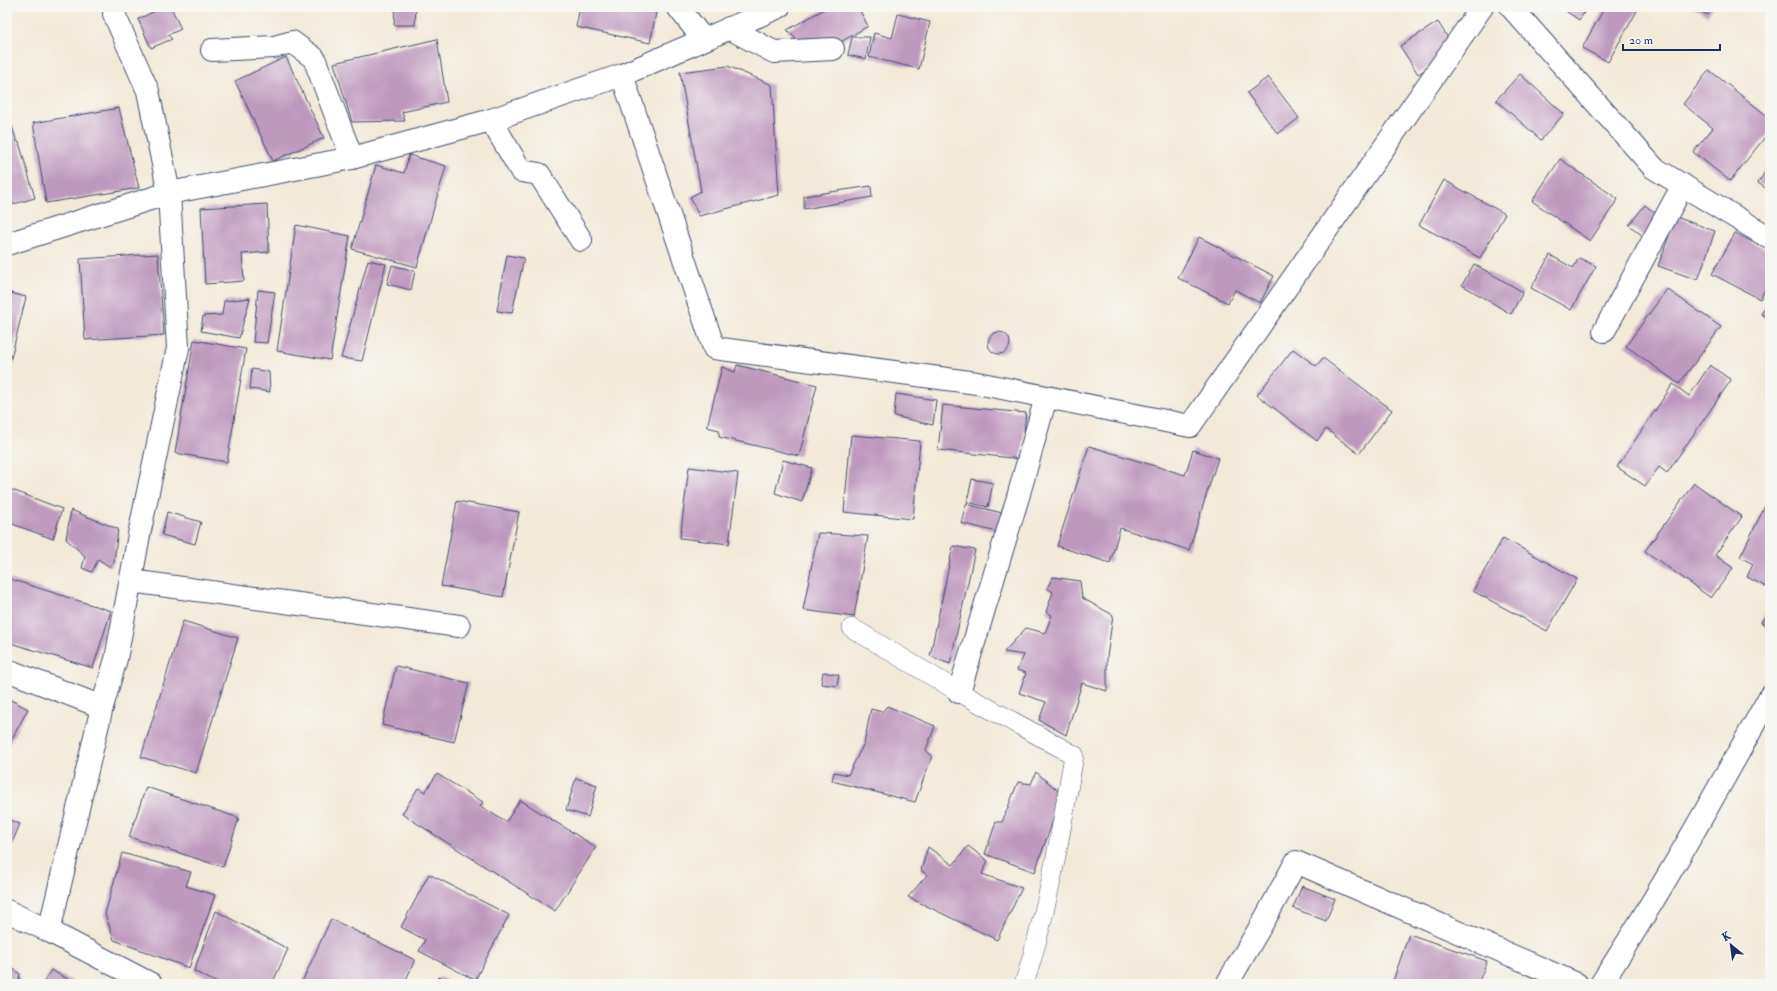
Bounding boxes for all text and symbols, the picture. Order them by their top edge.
scale bar [1623,26,1720,52]
text: 20 m [1629,33,1654,48]
north arrow [1711,925,1751,965]
text: K [1720,929,1734,944]

